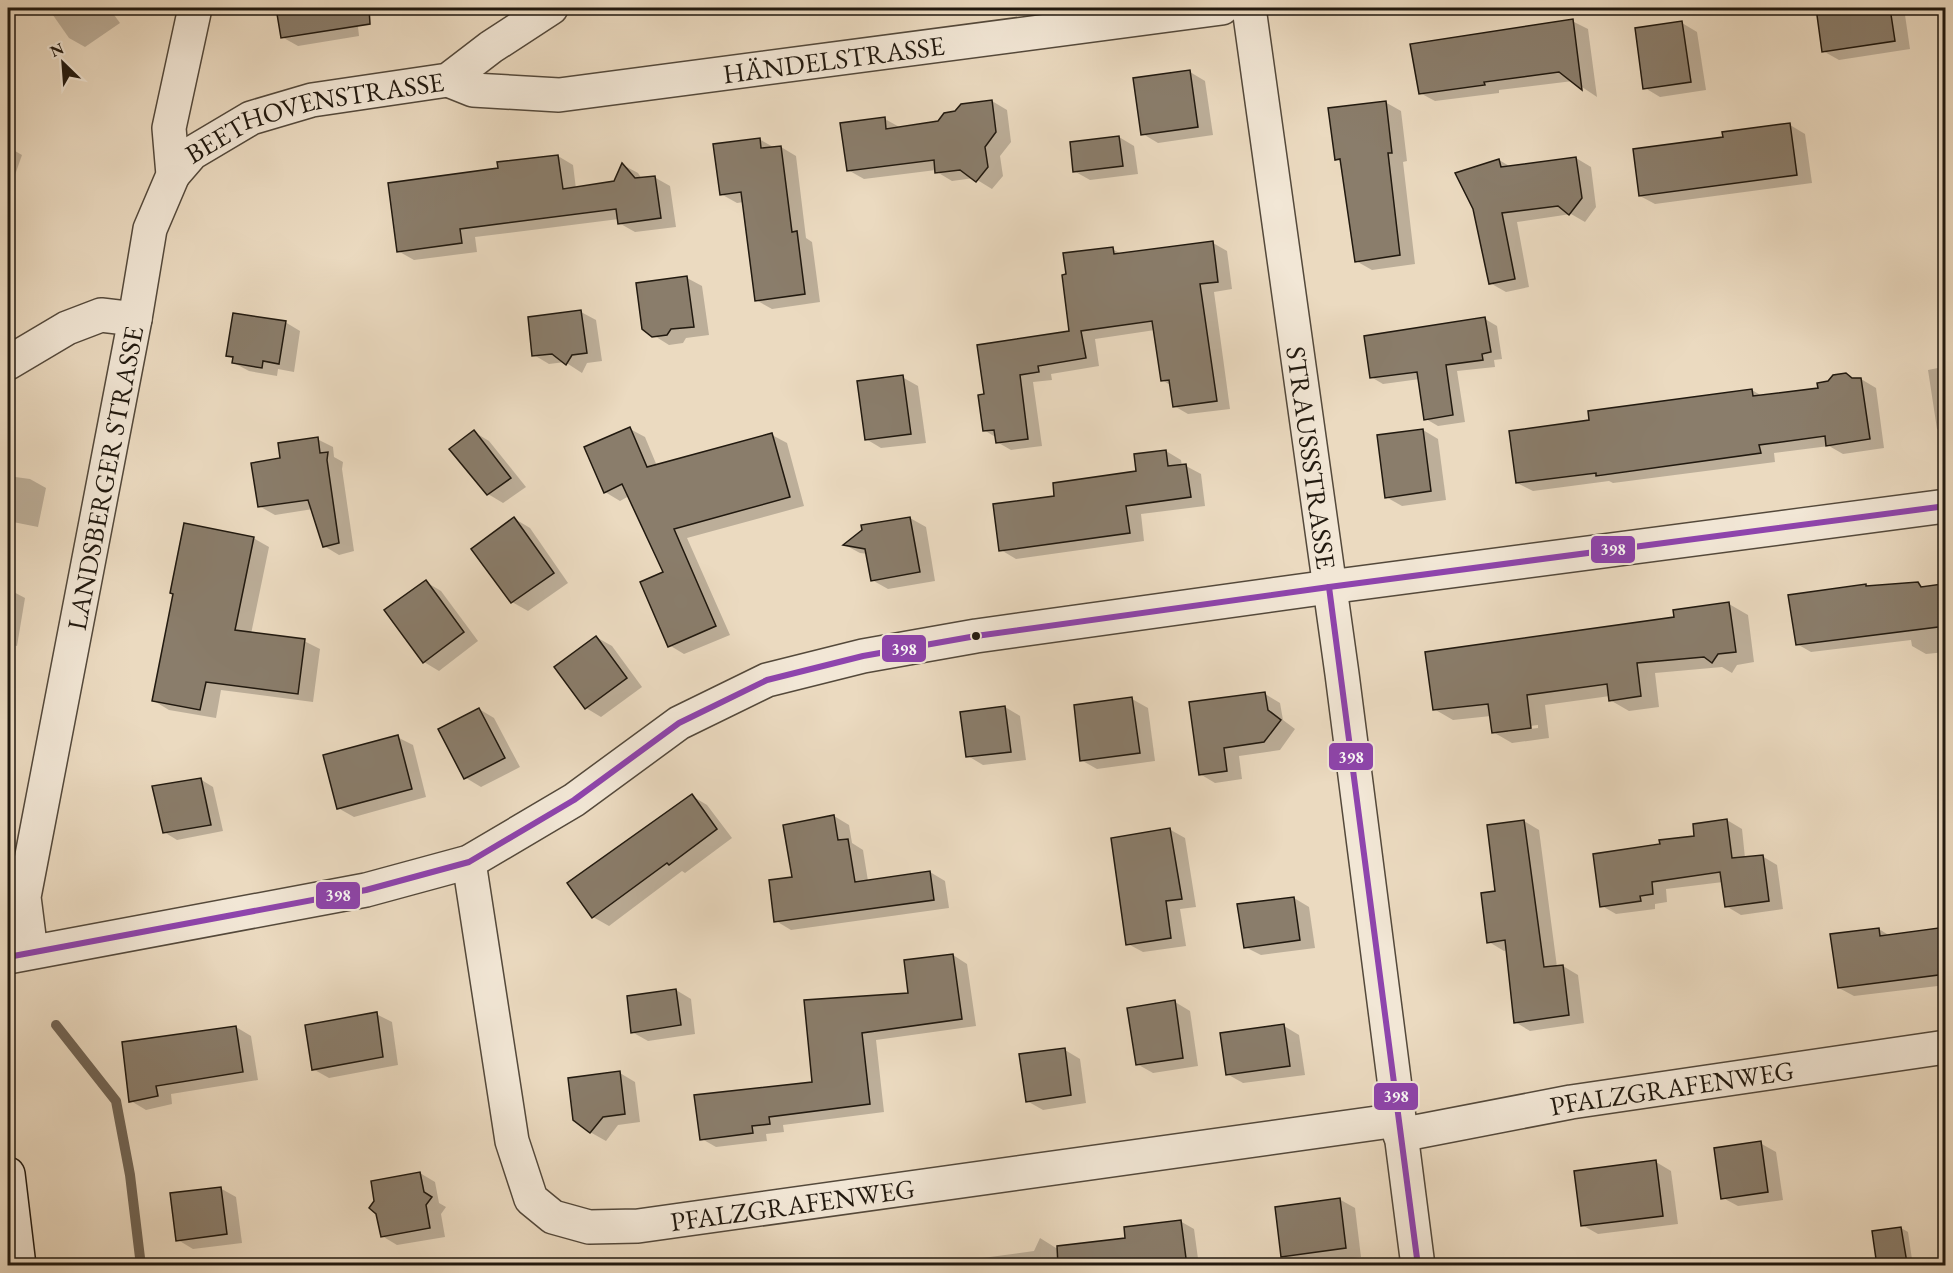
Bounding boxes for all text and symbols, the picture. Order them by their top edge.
street label: HÄNDELSTRASSE [721,27,947,91]
north arrow [33,33,93,93]
text: N [47,38,67,62]
street label: BEETHOVENSTRASSE [178,63,446,171]
street label: LANDSBERGER STRASSE [58,323,151,633]
street label: STRAUSSSTRASSE [1279,344,1345,571]
line badge: 398 [1590,535,1636,564]
text: 398 [1600,539,1626,560]
unlabelled marker [970,630,982,642]
line badge: 398 [881,634,927,663]
text: 398 [891,639,917,660]
line badge: 398 [1328,742,1374,771]
text: 398 [1338,747,1364,768]
line badge: 398 [315,881,361,910]
text: 398 [325,885,351,906]
street label: PFALZGRAFENWEG [1547,1052,1796,1123]
line badge: 398 [1373,1082,1419,1111]
text: 398 [1383,1086,1409,1107]
street label: PFALZGRAFENWEG [668,1170,917,1239]

